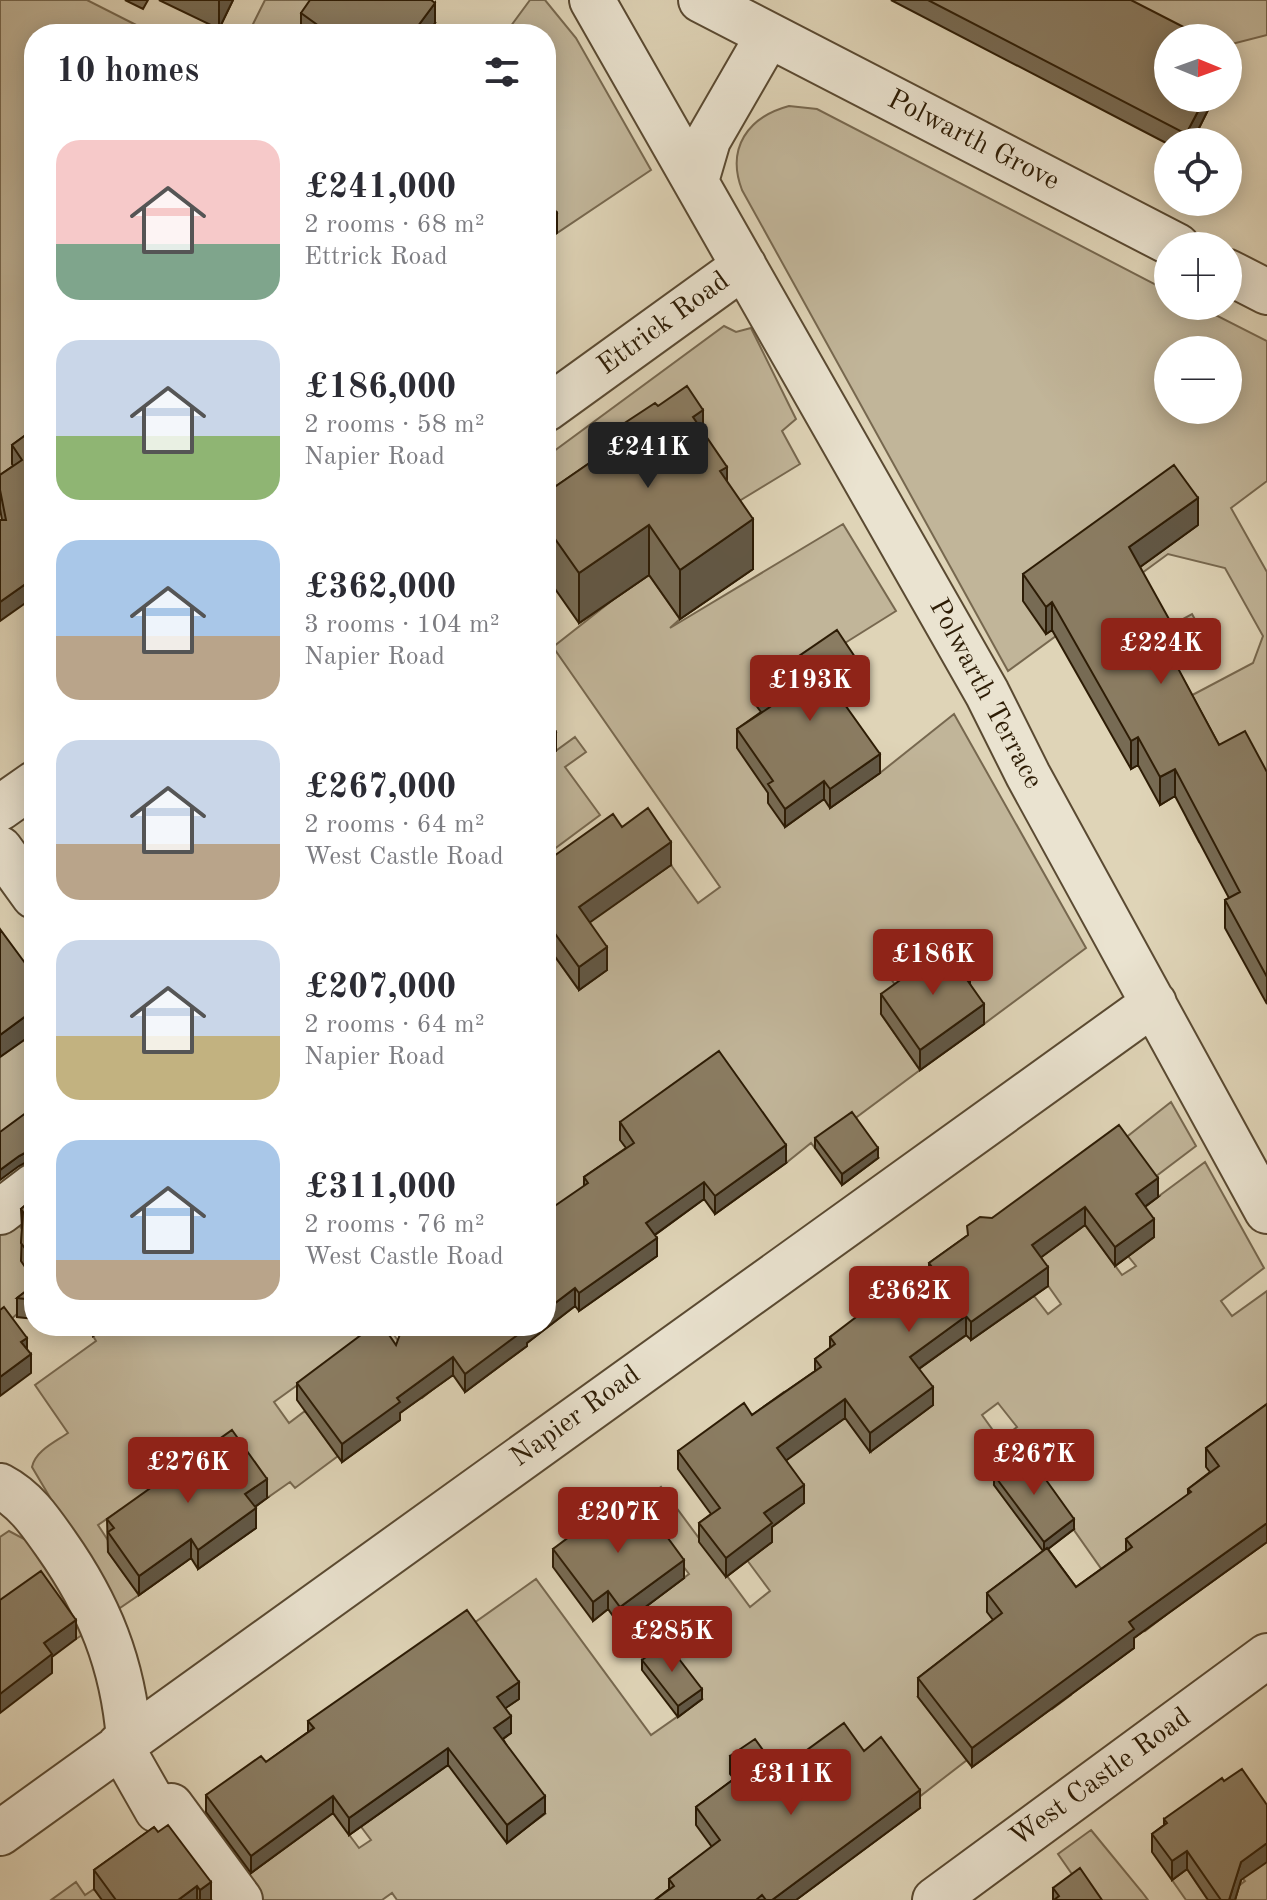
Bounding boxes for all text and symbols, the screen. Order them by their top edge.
north arrow [1154,24,1242,112]
map controls [1154,24,1242,424]
icon: filters [480,50,524,94]
text: 10 homes [56,55,199,89]
street label: Polwarth Grove [883,86,1063,196]
button: locate [1154,128,1242,216]
text: £241,000 [304,171,456,205]
icon: home [120,172,216,268]
text: 2 rooms · 68 m² [304,212,485,238]
button: + [1154,232,1242,320]
text: Ettrick Road [304,244,448,270]
street label: Ettrick Road [593,267,735,381]
button: − [1154,336,1242,424]
text: £186,000 [304,371,456,405]
icon: home [120,372,216,468]
text: 2 rooms · 58 m² [304,412,485,438]
pin: £241K [592,422,704,490]
text: £241K [606,435,690,461]
text: Napier Road [304,444,445,470]
text: £362,000 [304,571,456,605]
icon: home [120,572,216,668]
street label: Polwarth Terrace [923,594,1047,794]
text: 3 rooms · 104 m² [304,612,500,638]
pin: £224K [1105,618,1217,686]
text: £224K [1119,631,1203,657]
text: Napier Road [304,644,445,670]
pin: £193K [754,655,866,723]
text: £193K [768,668,852,694]
text: £267,000 [304,771,456,805]
icon: home [120,772,216,868]
text: 2 rooms · 64 m² [304,812,485,838]
text: West Castle Road [304,844,504,870]
pin: £186K [877,929,989,997]
text: £186K [891,942,975,968]
text: £207,000 [304,971,456,1005]
icon: home [120,972,216,1068]
text: 2 rooms · 64 m² [304,1012,485,1038]
text: Napier Road [304,1044,445,1070]
text: £311,000 [304,1171,456,1205]
icon: home [120,1172,216,1268]
text: 2 rooms · 76 m² [304,1212,485,1238]
text: West Castle Road [304,1244,504,1270]
pin: £362K [853,1266,965,1334]
text: £362K [867,1279,951,1305]
street label: Napier Road [506,1361,646,1473]
pin: £267K [978,1429,1090,1497]
pin: £276K [132,1437,244,1505]
text: £267K [992,1442,1076,1468]
text: £276K [146,1450,230,1476]
pin: £207K [562,1487,674,1555]
text: £207K [576,1500,660,1526]
pin: £285K [616,1606,728,1674]
text: £285K [630,1619,714,1645]
street label: West Castle Road [1006,1703,1196,1853]
pin: £311K [735,1749,847,1817]
text: £311K [749,1762,833,1788]

